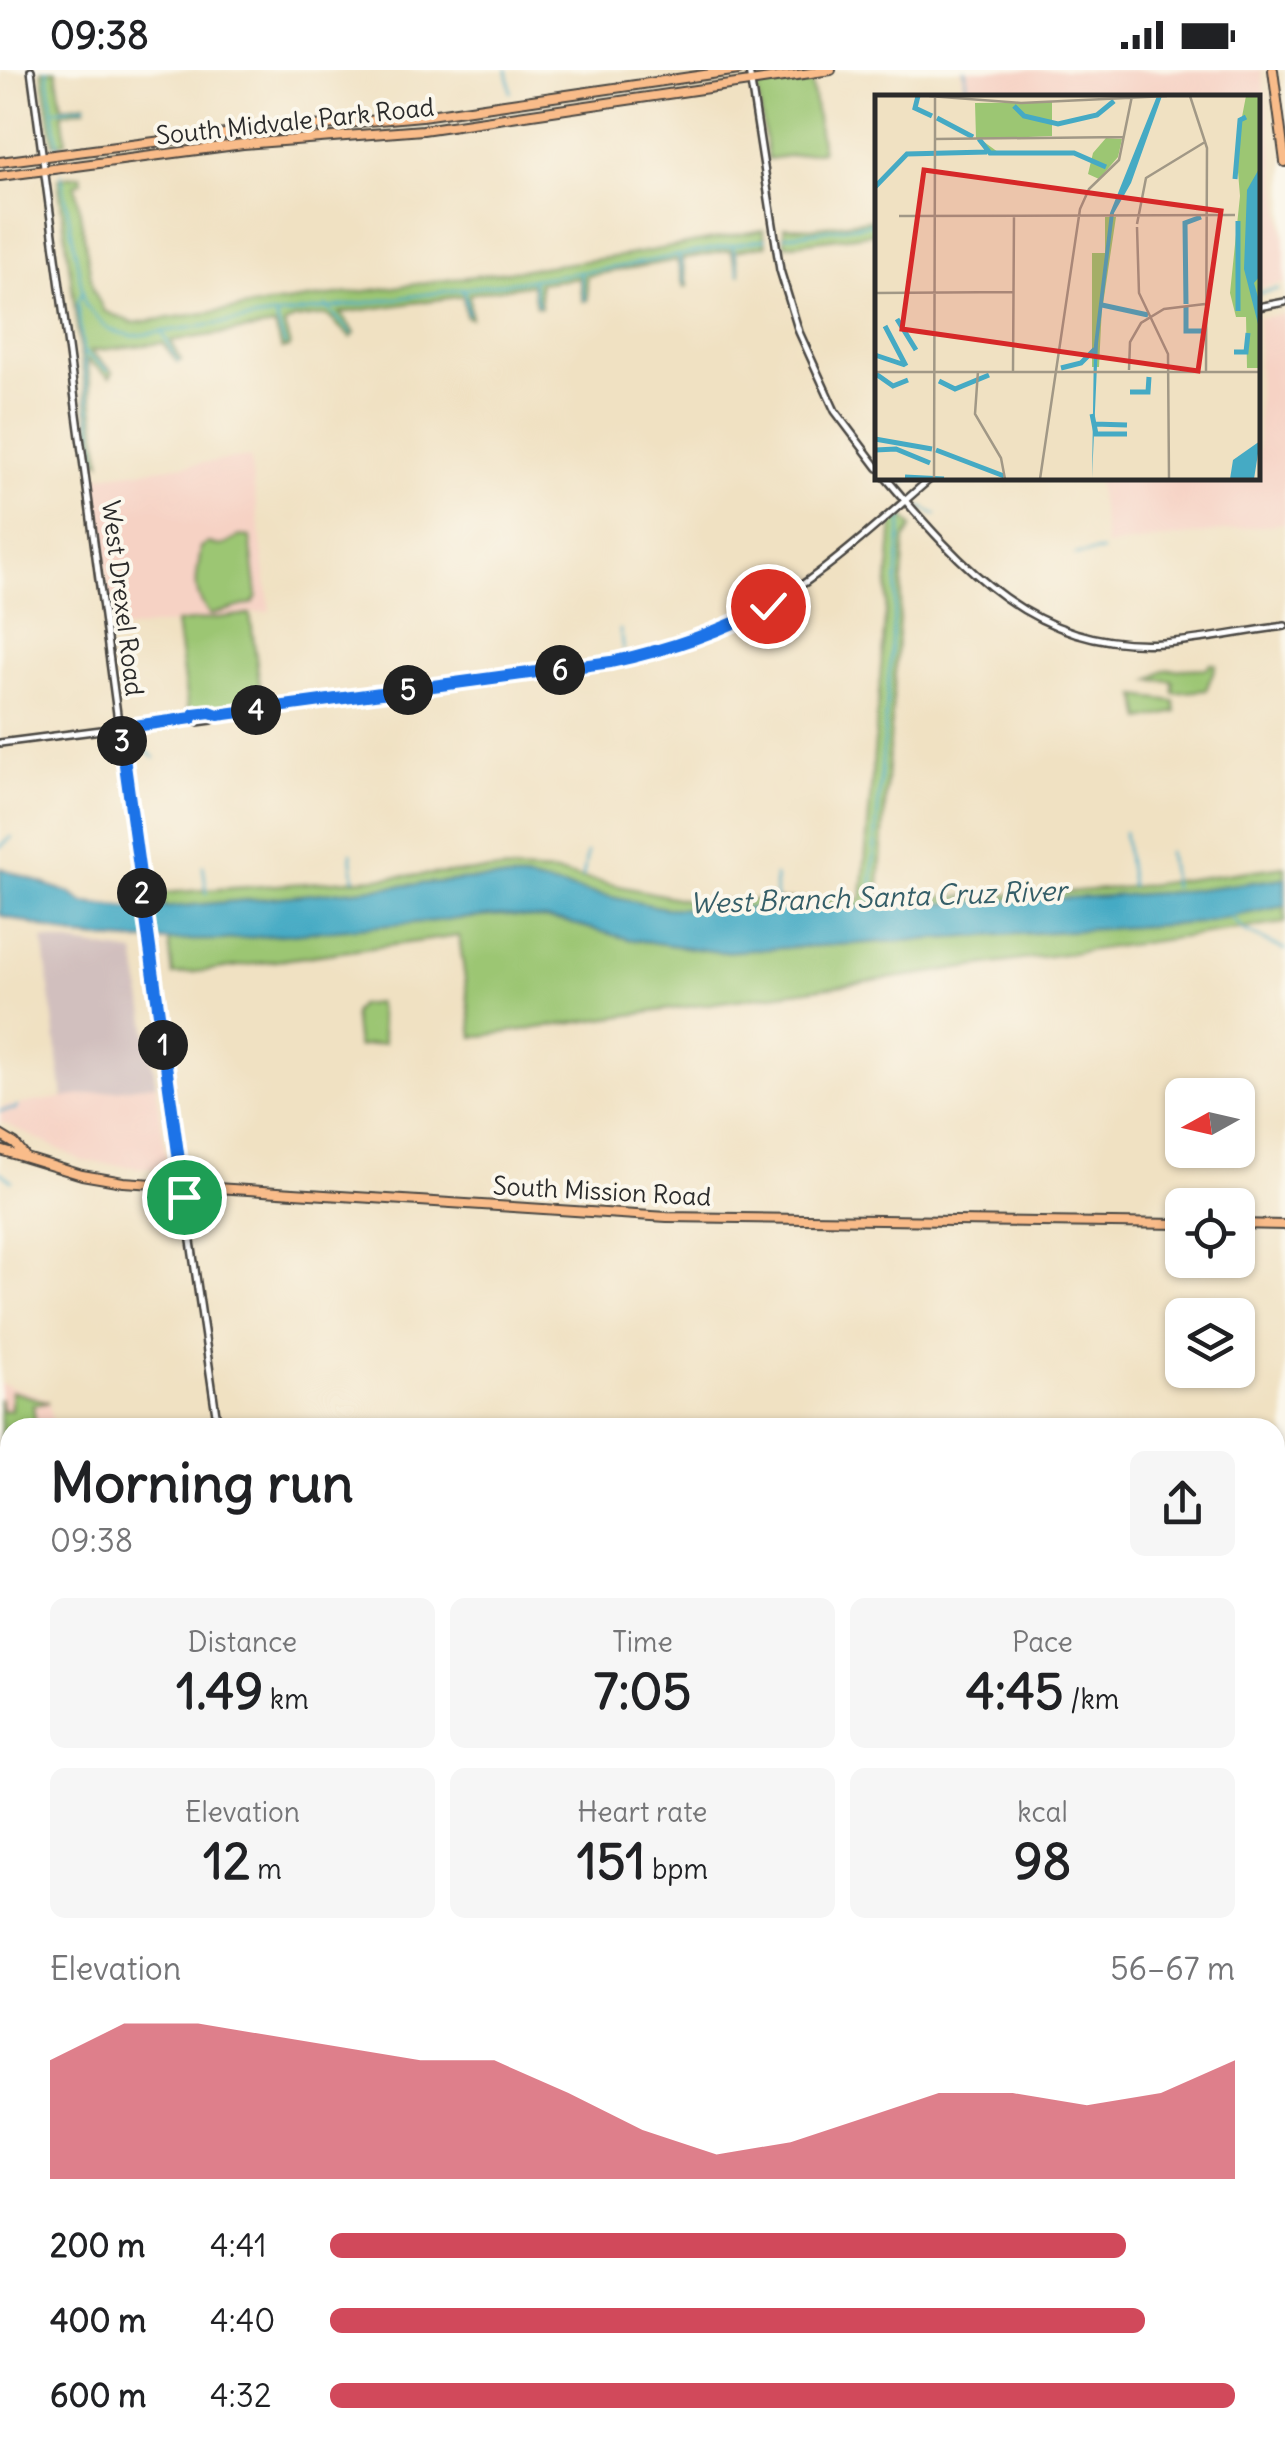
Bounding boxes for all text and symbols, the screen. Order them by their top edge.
text: 09:38 [50,12,149,59]
street label: South Midvale Park Road [154,90,436,152]
inset map [875,95,1260,480]
street label: West Drexel Road [95,498,151,698]
pin [726,564,811,649]
icon: check [741,579,796,634]
pin: 6 [535,645,585,695]
text: 6 [552,652,568,688]
pin: 5 [383,665,433,715]
text: 5 [400,672,416,708]
pin: 4 [231,685,281,735]
text: 4 [248,692,264,728]
pin: 3 [97,716,147,766]
text: 3 [114,723,130,759]
pin: 2 [117,868,167,918]
water label: West Branch Santa Cruz River [689,872,1071,922]
text: 2 [134,875,150,911]
pin: 1 [138,1020,188,1070]
text: 1 [157,1027,169,1063]
north arrow [1165,1078,1255,1168]
map controls [1165,1078,1255,1388]
pin [142,1155,227,1240]
street label: South Mission Road [492,1169,712,1213]
icon: arrive [157,1170,212,1225]
button: locate [1165,1188,1255,1278]
button: layers [1165,1298,1255,1388]
text: Morning run [50,1448,354,1517]
button: share [1130,1451,1235,1556]
text: 09:38 [50,1520,133,1561]
text: Distance [188,1624,297,1660]
text: Time [612,1624,673,1660]
text: Pace [1012,1624,1073,1660]
text: 1.49 [176,1660,263,1723]
text: 7:05 [594,1660,691,1723]
text: 4:45 [966,1660,1064,1723]
text: km [263,1681,309,1717]
text: /km [1064,1681,1119,1717]
text: Elevation [185,1794,300,1830]
text: Heart rate [578,1794,707,1830]
text: kcal [1017,1794,1068,1830]
text: 12 [203,1830,251,1893]
text: 151 [577,1830,645,1893]
text: 98 [1014,1830,1071,1893]
text: m [251,1851,282,1887]
text: bpm [645,1851,708,1887]
text: Elevation [50,1948,181,1989]
text: 56–67 m [1110,1948,1235,1989]
text: 200 m [50,2225,145,2266]
text: 4:41 [210,2225,267,2266]
text: 400 m [50,2300,146,2341]
text: 4:40 [210,2300,275,2341]
text: 600 m [50,2375,146,2416]
text: 4:32 [210,2375,271,2416]

